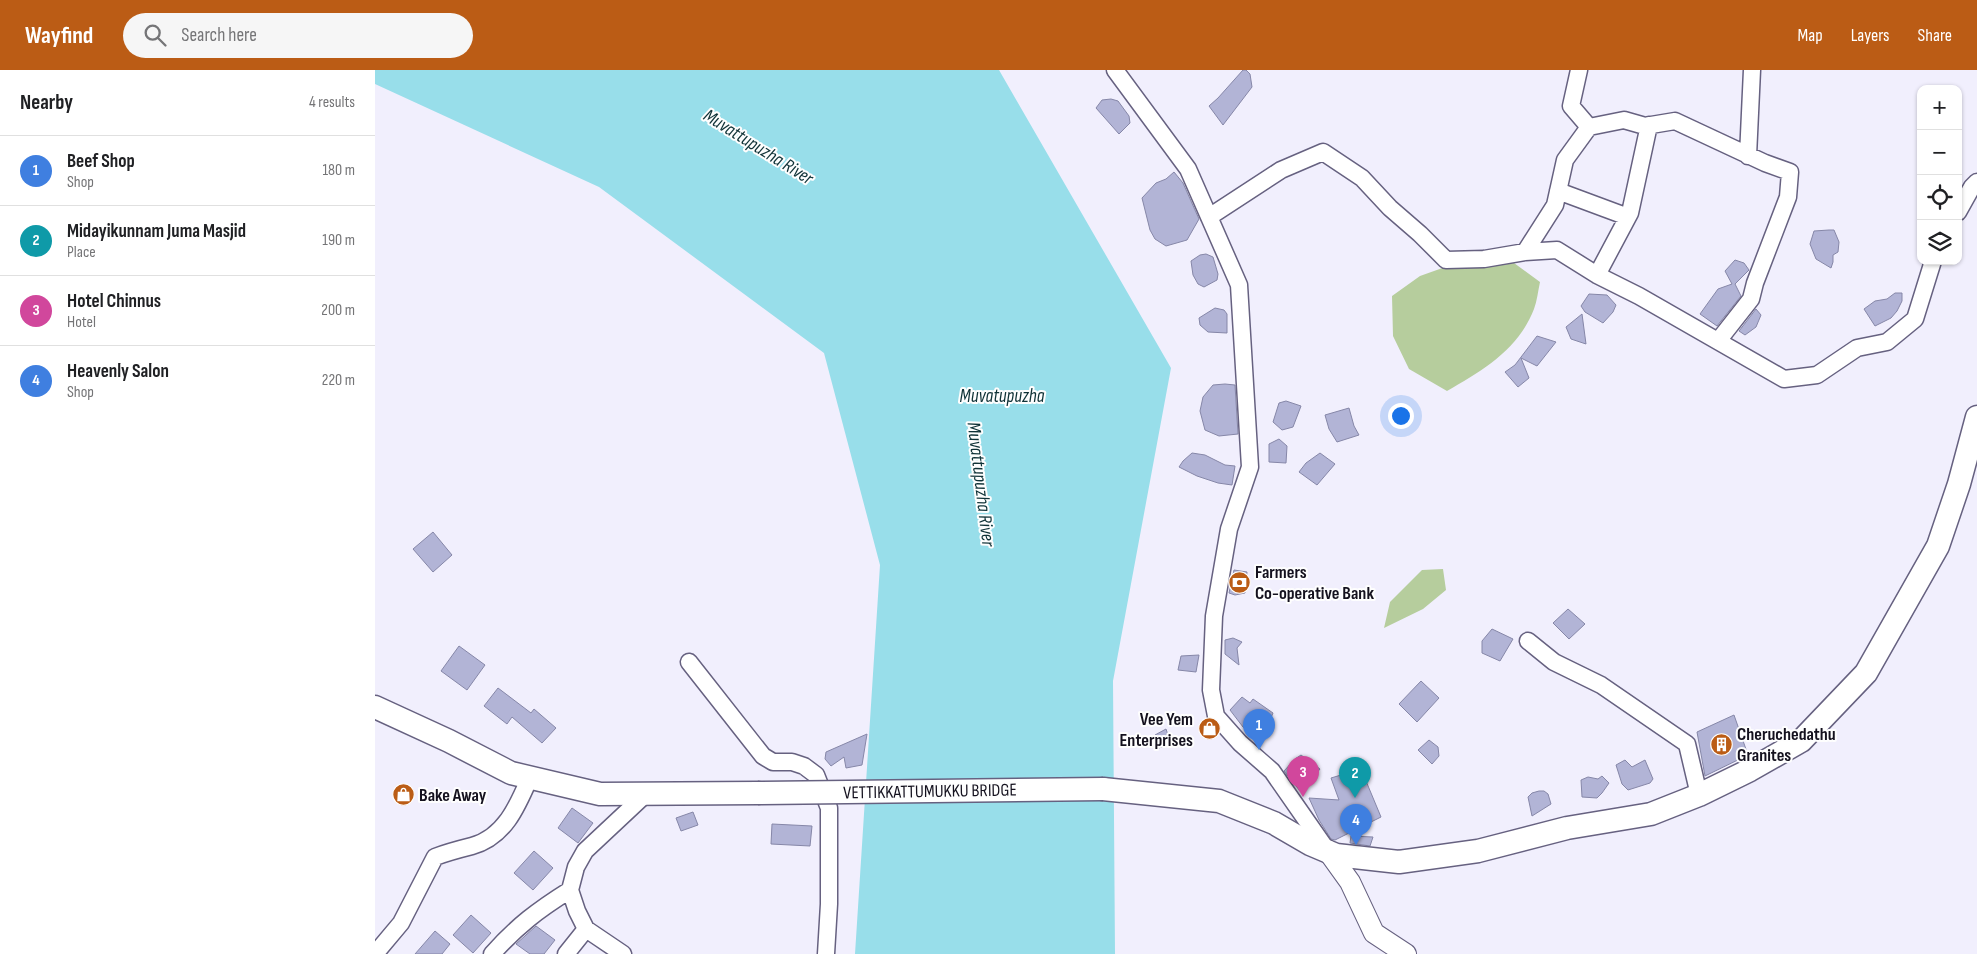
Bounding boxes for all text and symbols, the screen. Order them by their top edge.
search box [123,13,473,58]
text: Wayfind [25,21,93,50]
icon: search [141,21,169,49]
text: Search here [181,24,257,47]
text: Map [1798,25,1823,46]
text: Layers [1851,25,1890,46]
text: Share [1918,25,1952,46]
map controls [1917,85,1962,265]
button: + [1917,85,1962,130]
text: Nearby [20,90,73,115]
text: 4 results [309,93,355,112]
water label: Muvattupuzha River [699,104,818,191]
button: − [1917,130,1962,175]
text: Beef Shop [67,150,135,173]
text: 1 [33,161,39,180]
text: 180 m [322,161,355,180]
text: Shop [67,173,94,192]
button: locate [1917,175,1962,220]
text: Midayikunnam Juma Masjid [67,220,246,243]
button: layers [1917,220,1962,265]
text: 2 [32,231,40,250]
text: 190 m [322,231,355,250]
text: Place [67,243,96,262]
text: Hotel Chinnus [67,290,161,313]
text: 3 [32,301,40,320]
text: 200 m [321,301,355,320]
text: Hotel [67,313,96,332]
text: Heavenly Salon [67,360,169,383]
text: 4 [32,371,40,390]
text: 220 m [322,371,355,390]
text: Shop [67,383,94,402]
water label: Muvatupuzha [960,385,1045,408]
your location [1388,403,1414,429]
water label: Muvattupuzha River [961,421,1000,548]
place label: Farmers Co-operative Bank [1255,562,1374,604]
bank icon: Farmers Co-operative Bank [1227,570,1251,594]
place label: Vee Yem Enterprises [1119,709,1193,751]
pin: 1 [1243,709,1275,750]
shop icon: Vee Yem Enterprises [1197,717,1221,741]
place label: Cheruchedathu Granites [1737,724,1836,766]
building icon: Cheruchedathu Granites [1709,732,1733,756]
pin: 3 [1287,756,1319,797]
pin: 2 [1339,757,1371,798]
street label: VETTIKKATTUMUKKU BRIDGE [843,779,1017,804]
shop icon: Bake Away [391,783,415,807]
place label: Bake Away [419,785,487,806]
pin: 4 [1340,804,1372,845]

